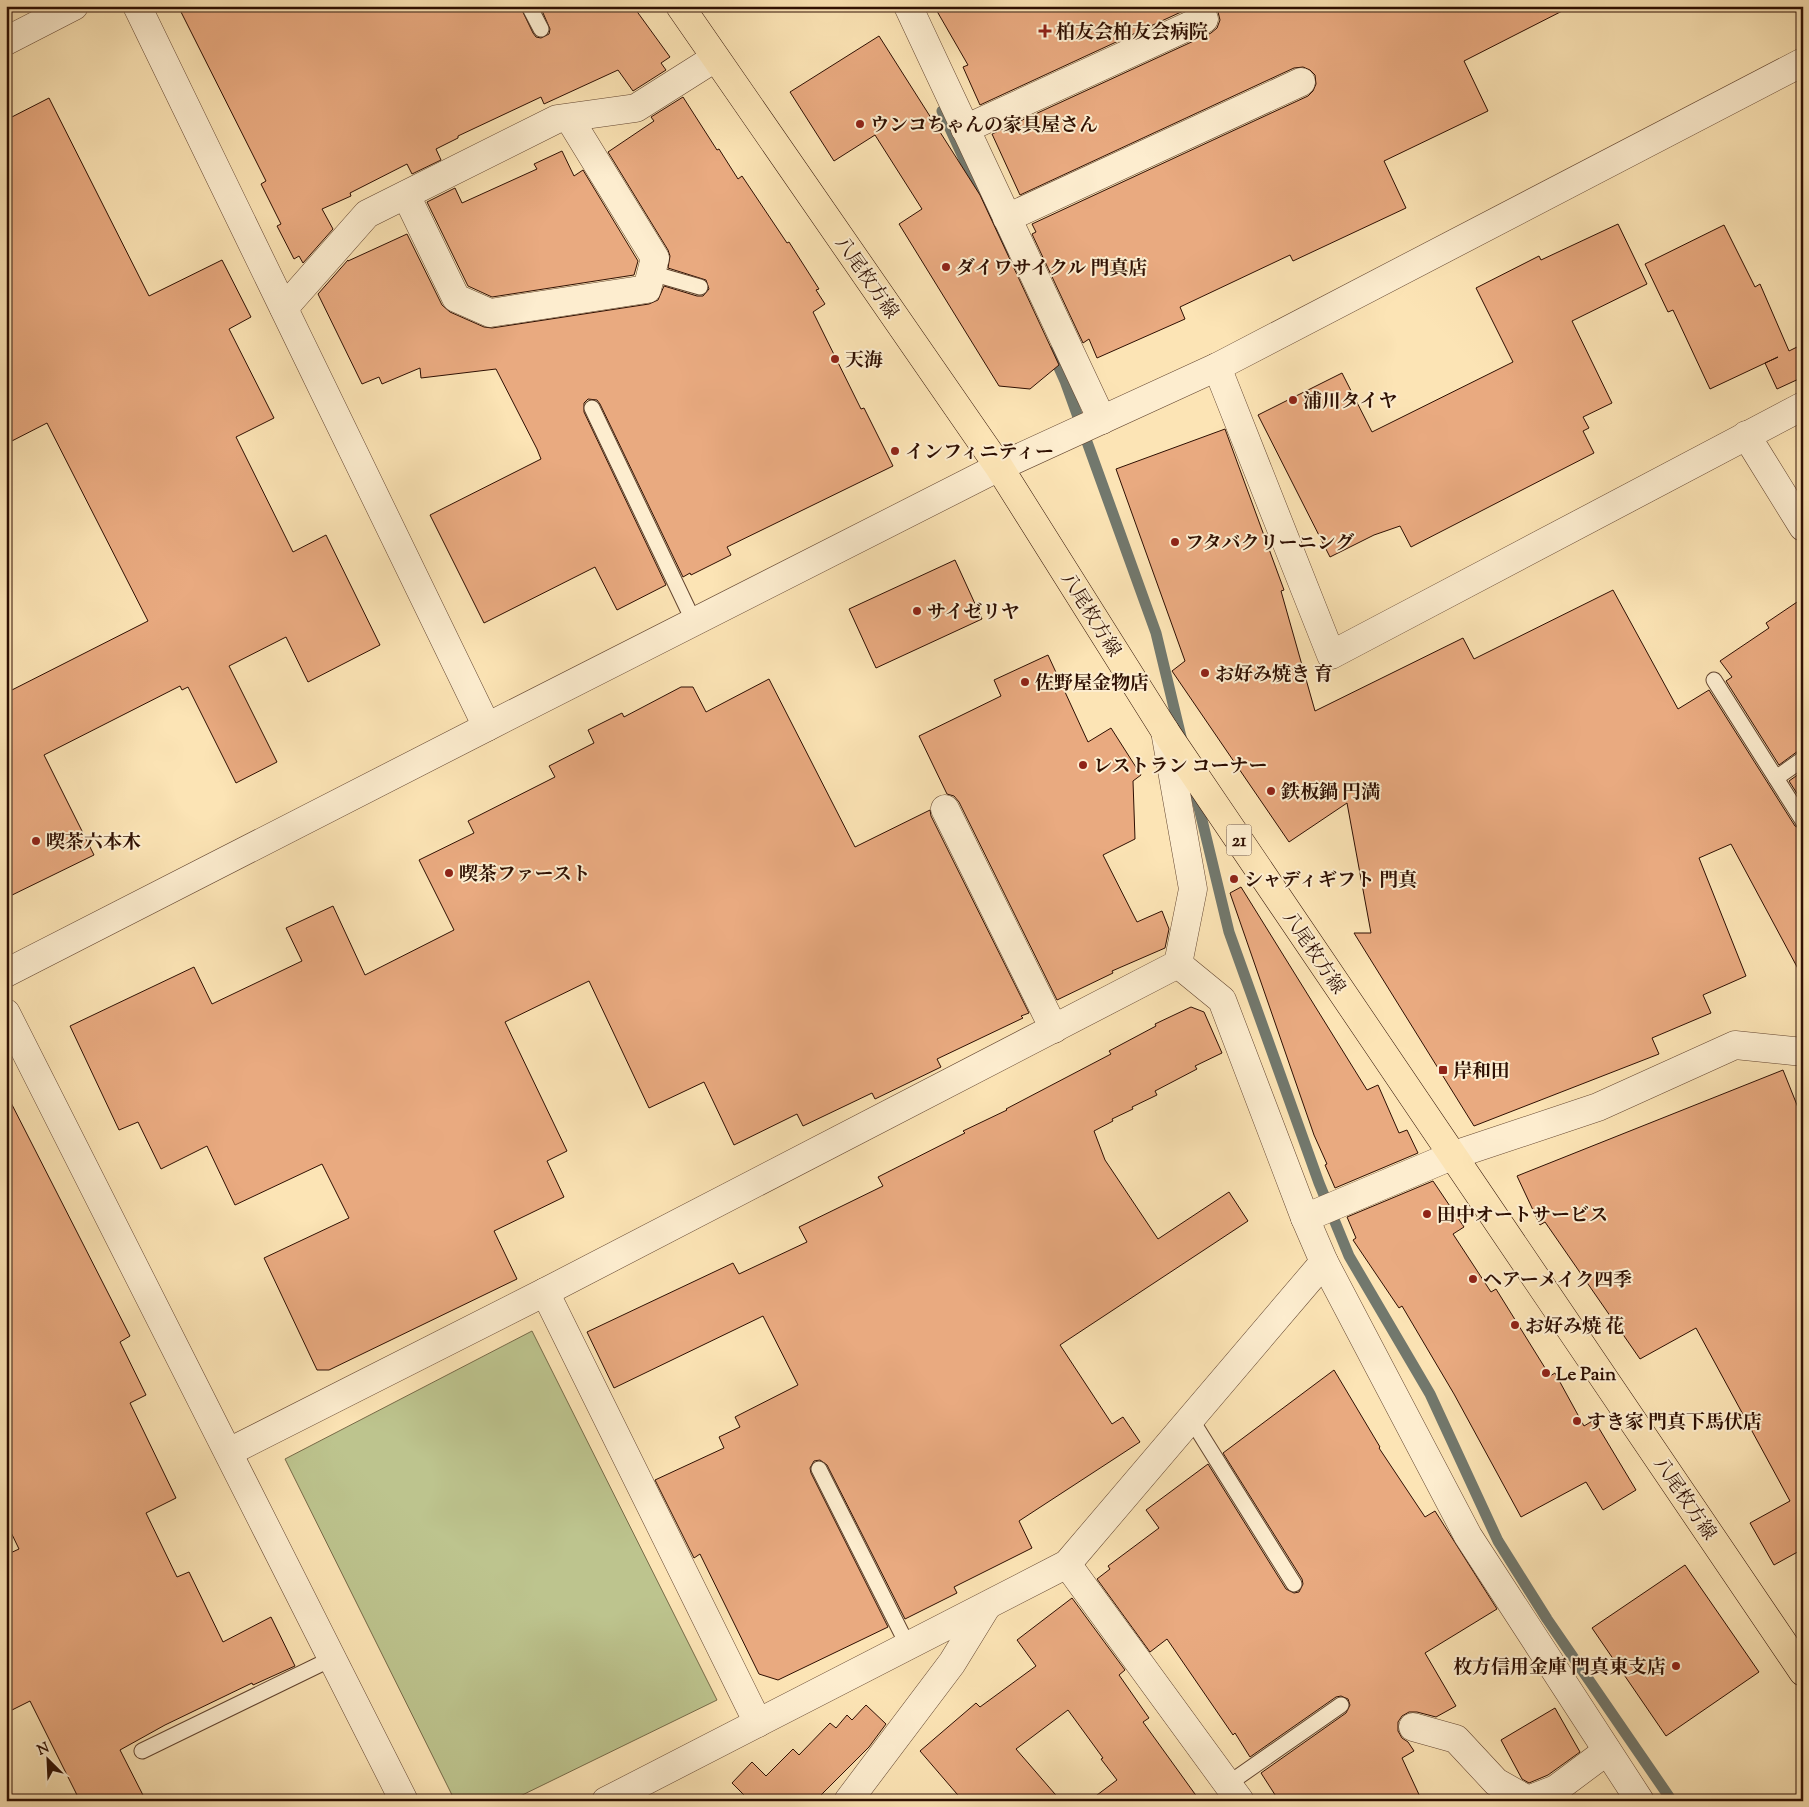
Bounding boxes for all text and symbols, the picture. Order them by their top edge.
place label: 柏友会柏友会病院 [1056,20,1208,47]
marker: 柏友会柏友会病院 [1038,24,1052,38]
place label: ウンコちゃんの家具屋さん [870,113,1098,140]
marker: ウンコちゃんの家具屋さん [854,118,866,130]
street label: 八尾枚方線 [828,232,904,325]
place label: ダイワサイクル 門真店 [956,256,1147,283]
marker: ダイワサイクル 門真店 [940,261,952,273]
place label: 天海 [845,348,883,375]
marker: 天海 [829,353,841,365]
place label: 浦川タイヤ [1303,389,1398,416]
marker: 浦川タイヤ [1287,394,1299,406]
place label: インフィニティー [905,440,1054,467]
marker: インフィニティー [889,445,901,457]
place label: フタバクリーニング [1185,531,1355,558]
marker: フタバクリーニング [1169,536,1181,548]
street label: 八尾枚方線 [1053,568,1127,663]
place label: サイゼリヤ [927,600,1020,627]
marker: サイゼリヤ [911,605,923,617]
place label: お好み焼き 育 [1215,662,1333,689]
marker: お好み焼き 育 [1199,667,1211,679]
place label: 佐野屋金物店 [1035,671,1149,698]
marker: 佐野屋金物店 [1019,676,1031,688]
place label: レストラン コーナー [1093,754,1267,781]
marker: レストラン コーナー [1077,759,1089,771]
place label: 鉄板鍋 円満 [1281,780,1380,807]
marker: 鉄板鍋 円満 [1265,785,1277,797]
road number: 21 [1226,824,1252,856]
place label: 喫茶六本木 [46,830,141,857]
marker: 喫茶六本木 [30,835,42,847]
place label: 喫茶ファースト [459,862,591,889]
marker: 喫茶ファースト [443,867,455,879]
place label: シャディギフト 門真 [1244,868,1417,895]
marker: シャディギフト 門真 [1228,873,1240,885]
street label: 八尾枚方線 [1275,906,1351,1000]
place label: 岸和田 [1453,1059,1510,1086]
marker: 岸和田 [1437,1064,1449,1076]
place label: 田中オートサービス [1437,1203,1608,1230]
marker: 田中オートサービス [1421,1208,1433,1220]
place label: ヘアーメイク四季 [1483,1268,1632,1295]
marker: ヘアーメイク四季 [1467,1273,1479,1285]
place label: お好み焼 花 [1525,1314,1624,1341]
marker: お好み焼 花 [1509,1319,1521,1331]
place label: Le Pain [1556,1362,1617,1389]
marker: Le Pain [1540,1367,1552,1379]
place label: すき家 門真下馬伏店 [1587,1410,1762,1437]
marker: すき家 門真下馬伏店 [1571,1415,1583,1427]
street label: 八尾枚方線 [1646,1452,1722,1546]
place label: 枚方信用金庫 門真東支店 [1453,1655,1666,1682]
marker: 枚方信用金庫 門真東支店 [1670,1660,1682,1672]
north arrow [22,1734,72,1784]
text: N [34,1739,53,1761]

